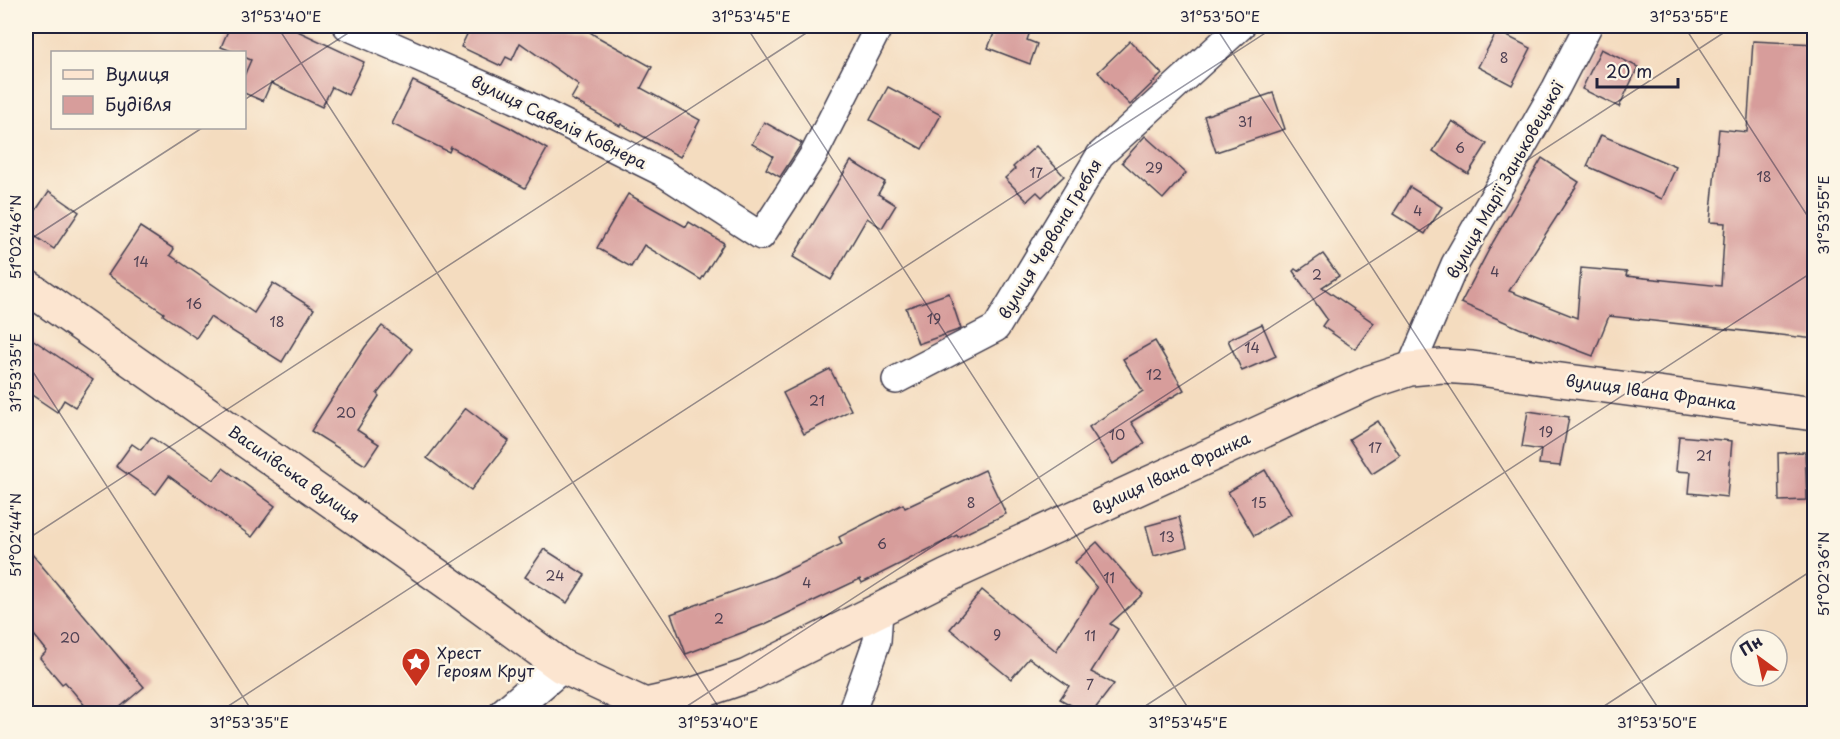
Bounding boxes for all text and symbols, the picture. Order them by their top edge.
text: 31°53'40"E [241,4,321,27]
text: 31°53'45"E [711,4,791,27]
text: 31°53'50"E [1180,4,1260,27]
text: 31°53'55"E [1649,4,1729,27]
house number: 8 [1500,47,1508,68]
legend [51,51,246,129]
scale bar [1597,51,1678,89]
text: 20 m [1606,57,1652,84]
text: Вулиця [105,60,170,87]
street label: вулиця Савелія Ковнера [468,68,651,174]
street label: вулиця Марії Заньковецької [1440,75,1569,283]
text: Будівля [105,90,172,117]
house number: 31 [1238,111,1252,132]
house number: 6 [1455,137,1465,158]
street label: вулиця Червона Гребля [992,154,1107,323]
house number: 29 [1145,157,1163,178]
house number: 17 [1029,162,1043,183]
house number: 18 [1756,166,1772,187]
text: 31°53'55"E [1811,175,1834,255]
text: 51°02'46"N [3,195,26,279]
house number: 4 [1413,200,1423,221]
house number: 14 [133,251,149,272]
house number: 4 [1490,261,1500,282]
house number: 2 [1312,264,1322,285]
house number: 16 [186,293,202,314]
house number: 19 [927,308,941,329]
house number: 18 [269,311,285,332]
text: 31°53'35"E [3,333,26,413]
house number: 14 [1244,337,1260,358]
house number: 12 [1146,364,1162,385]
street label: вулиця Івана Франка [1564,367,1738,415]
house number: 21 [809,390,825,411]
house number: 20 [336,402,356,423]
street label: Василівська вулиця [224,419,365,528]
house number: 19 [1539,421,1553,442]
house number: 10 [1109,424,1125,445]
street label: вулиця Івана Франка [1087,425,1254,519]
house number: 17 [1368,437,1382,458]
house number: 21 [1696,445,1712,466]
house number: 8 [967,492,975,513]
house number: 15 [1251,492,1267,513]
text: 51°02'44"N [3,493,26,577]
house number: 13 [1159,526,1175,547]
text: 51°02'36"N [1811,531,1834,617]
house number: 6 [877,533,887,554]
house number: 24 [546,565,564,586]
house number: 11 [1103,567,1115,588]
house number: 4 [802,572,812,593]
house number: 2 [714,608,724,629]
house number: 9 [993,624,1001,645]
house number: 11 [1084,625,1096,646]
house number: 20 [60,627,80,648]
north arrow [1729,628,1789,688]
text: Пн [1734,628,1767,661]
place label: Хрест Героям Крут [437,640,534,682]
place icon: Хрест Героям Крут [400,646,432,688]
house number: 7 [1086,674,1094,695]
text: 31°53'35"E [209,710,289,733]
text: 31°53'40"E [678,710,758,733]
text: 31°53'45"E [1148,710,1228,733]
text: 31°53'50"E [1617,710,1697,733]

